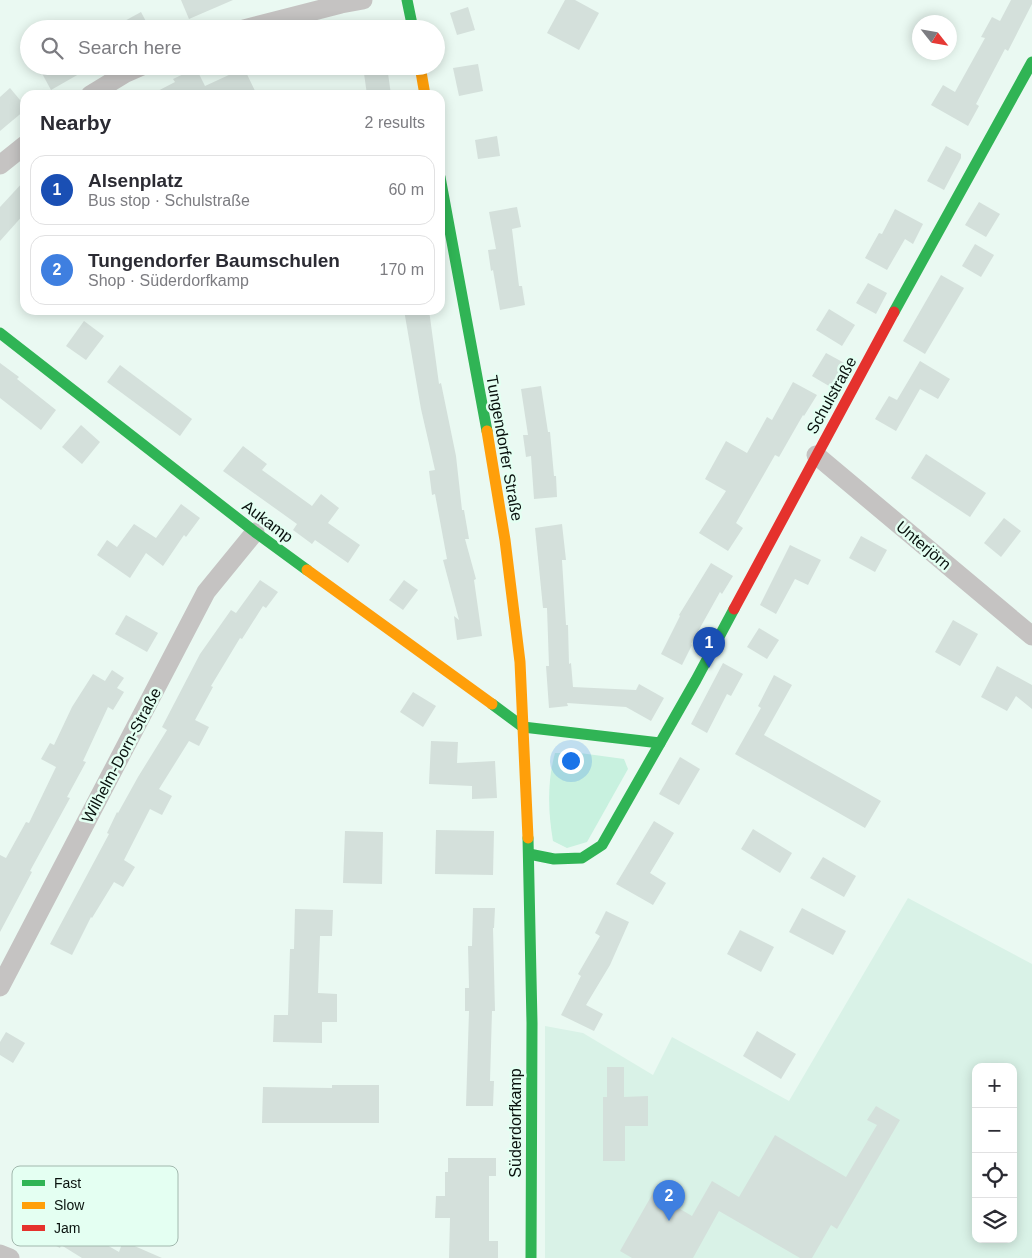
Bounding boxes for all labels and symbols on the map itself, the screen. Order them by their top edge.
north arrow [912,15,957,60]
street label: Schulstraße [803,354,860,437]
street label: Tungendorfer Straße [483,374,526,523]
street label: Aukamp [239,497,296,546]
street label: Unterjörn [893,518,954,573]
pin: 1 [693,627,725,668]
street label: Wilhelm-Dorn-Straße [79,685,164,826]
your location [558,748,584,774]
street label: Süderdorfkamp [507,1068,524,1178]
legend [12,1166,178,1246]
text: Fast [54,1175,81,1191]
pin: 2 [653,1180,685,1221]
text: Slow [54,1197,85,1213]
text: Jam [54,1220,80,1236]

